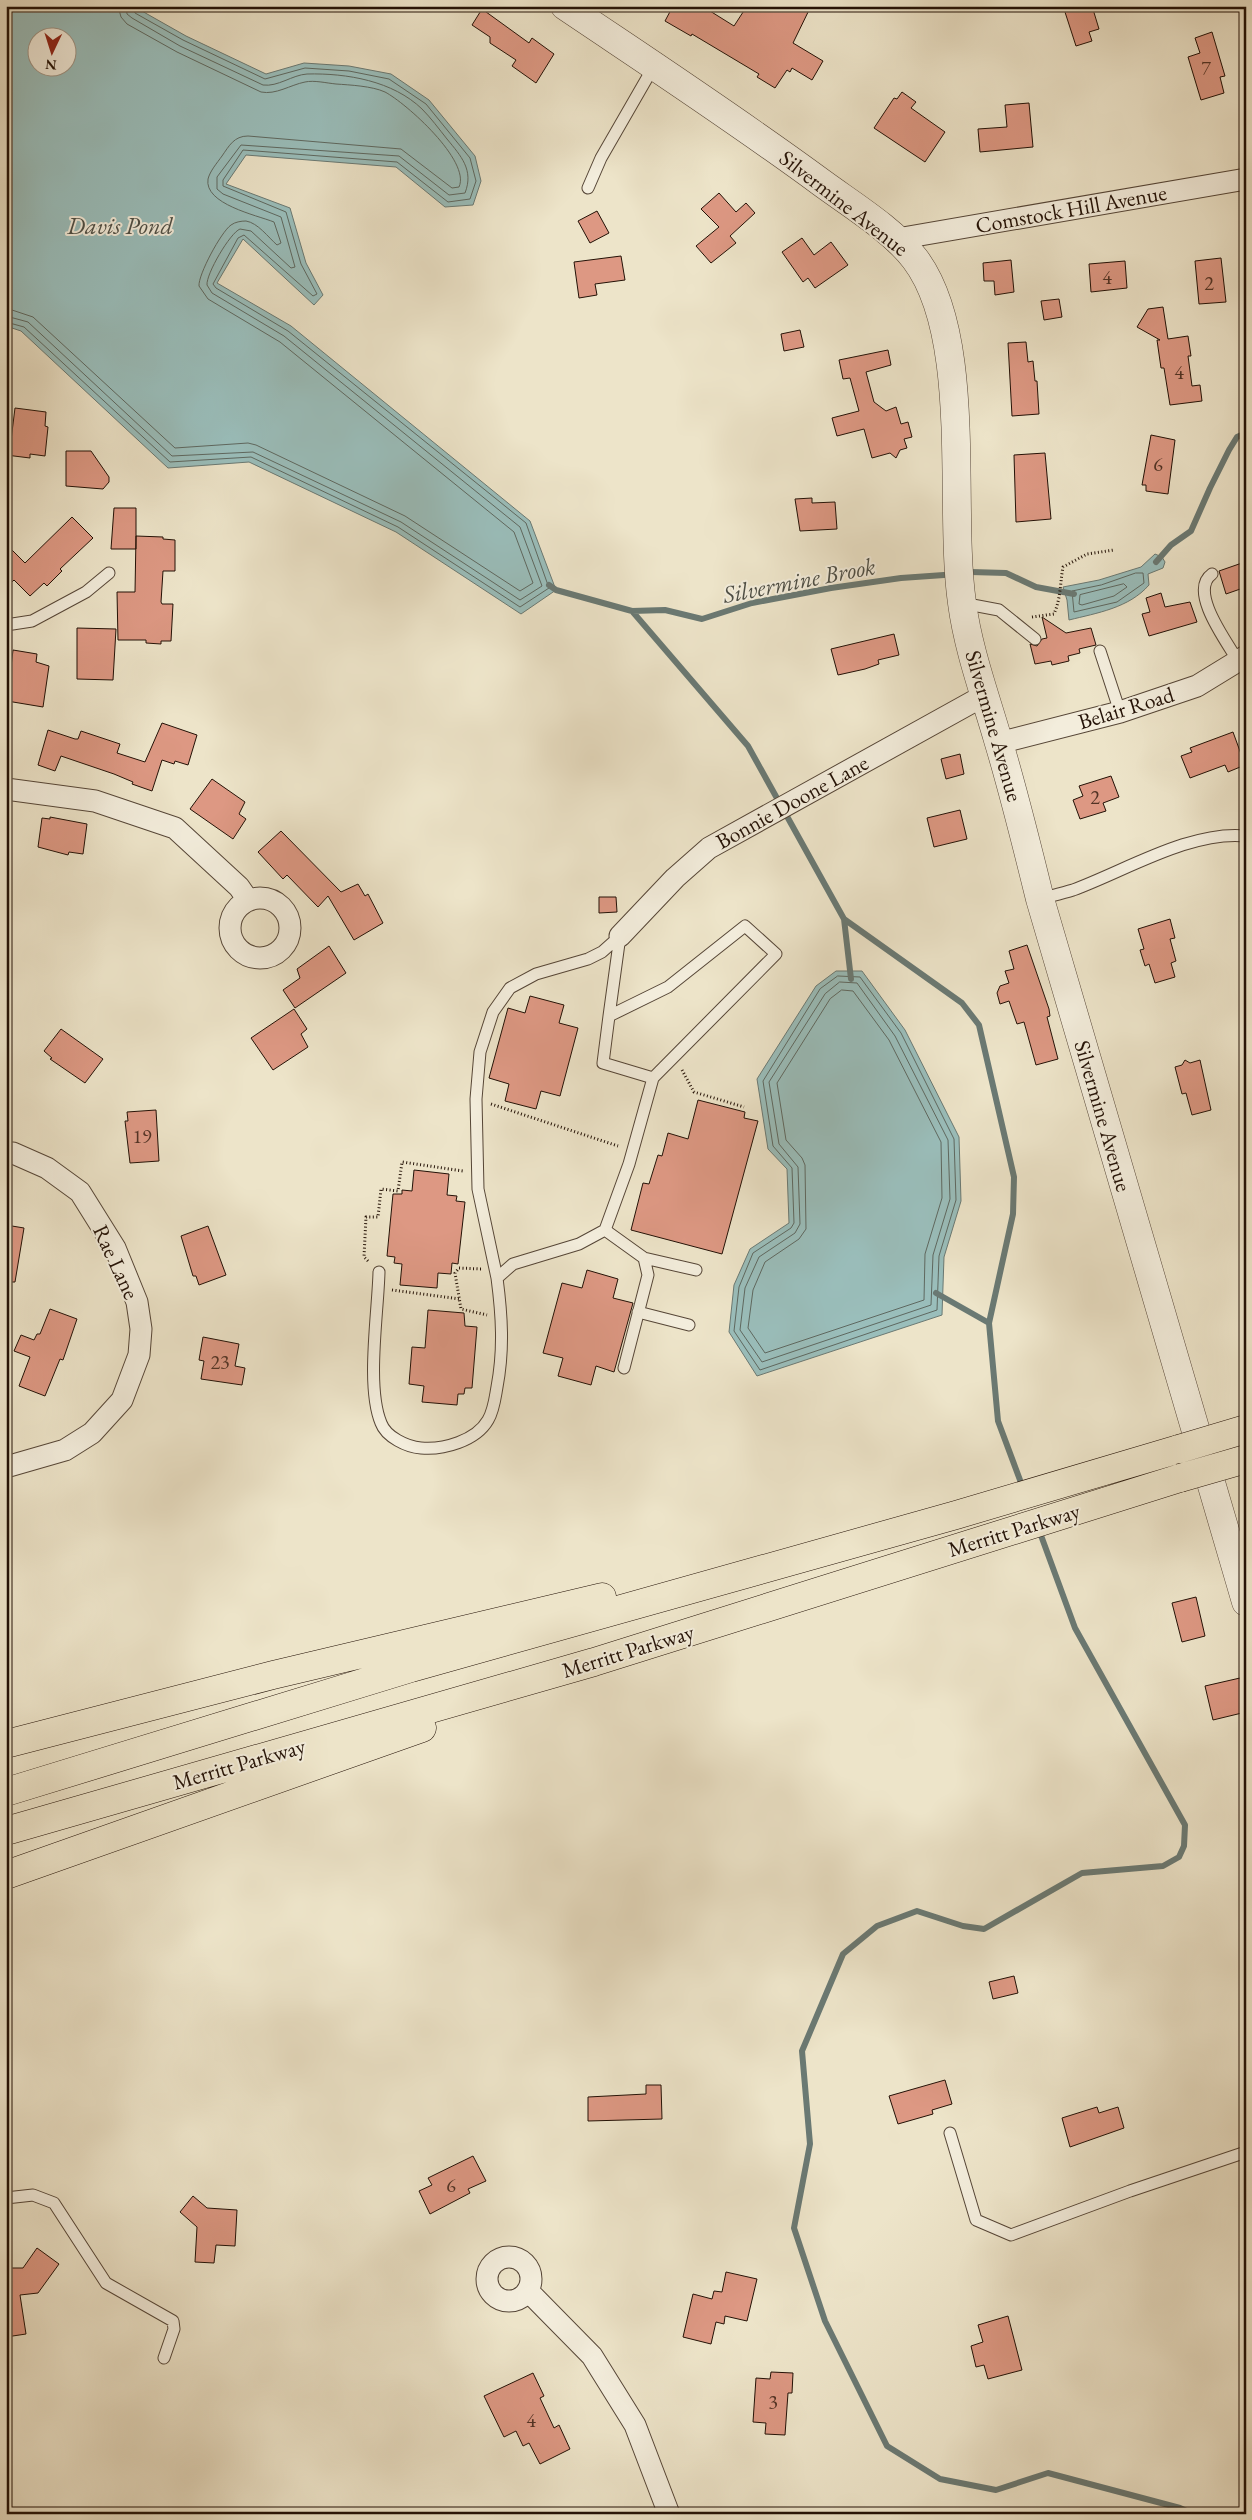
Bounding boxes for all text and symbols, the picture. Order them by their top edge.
north arrow [28,28,78,78]
house number: 7 [1201,55,1211,81]
text: N [44,56,57,74]
street label: Silvermine Avenue [774,143,915,263]
street label: Comstock Hill Avenue [973,178,1169,240]
water label: Davis Pond [66,210,174,241]
house number: 4 [1102,264,1112,290]
house number: 2 [1204,270,1214,296]
house number: 4 [1174,359,1184,385]
house number: 6 [1153,451,1163,477]
water label: Silvermine Brook [719,550,878,610]
street label: Silvermine Avenue [959,647,1030,805]
street label: Belair Road [1075,679,1178,736]
street label: Bonnie Doone Lane [711,748,874,856]
house number: 2 [1090,784,1100,810]
street label: Silvermine Avenue [1068,1037,1139,1195]
house number: 19 [132,1123,152,1149]
street label: Rae Lane [86,1220,146,1304]
house number: 23 [210,1349,230,1375]
street label: Merritt Parkway [944,1496,1084,1564]
street label: Merritt Parkway [558,1617,698,1685]
street label: Merritt Parkway [169,1731,309,1797]
house number: 6 [446,2172,456,2198]
house number: 3 [768,2389,778,2415]
house number: 4 [526,2407,536,2433]

